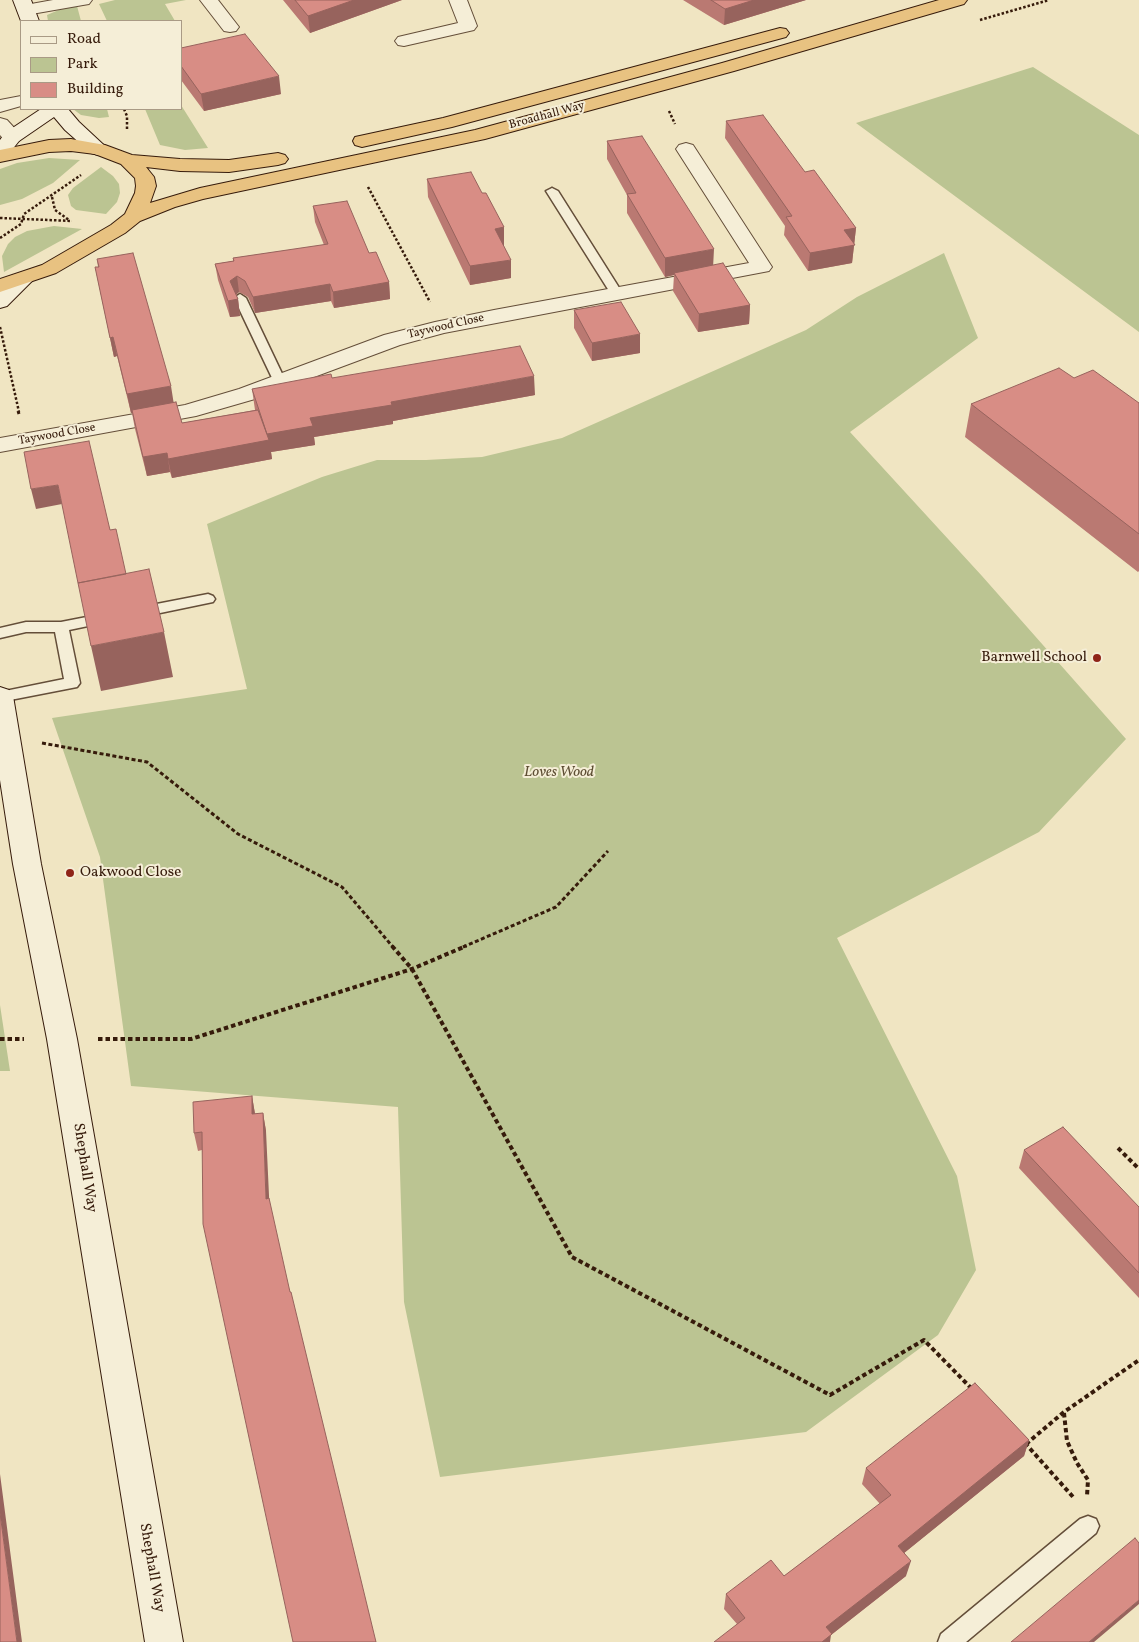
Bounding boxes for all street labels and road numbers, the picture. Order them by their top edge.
street label: Broadhall Way [508,99,586,133]
street label: Taywood Close [406,311,486,343]
street label: Taywood Close [17,421,97,449]
street label: Shephall Way [68,1122,100,1214]
street label: Shephall Way [134,1522,168,1614]

